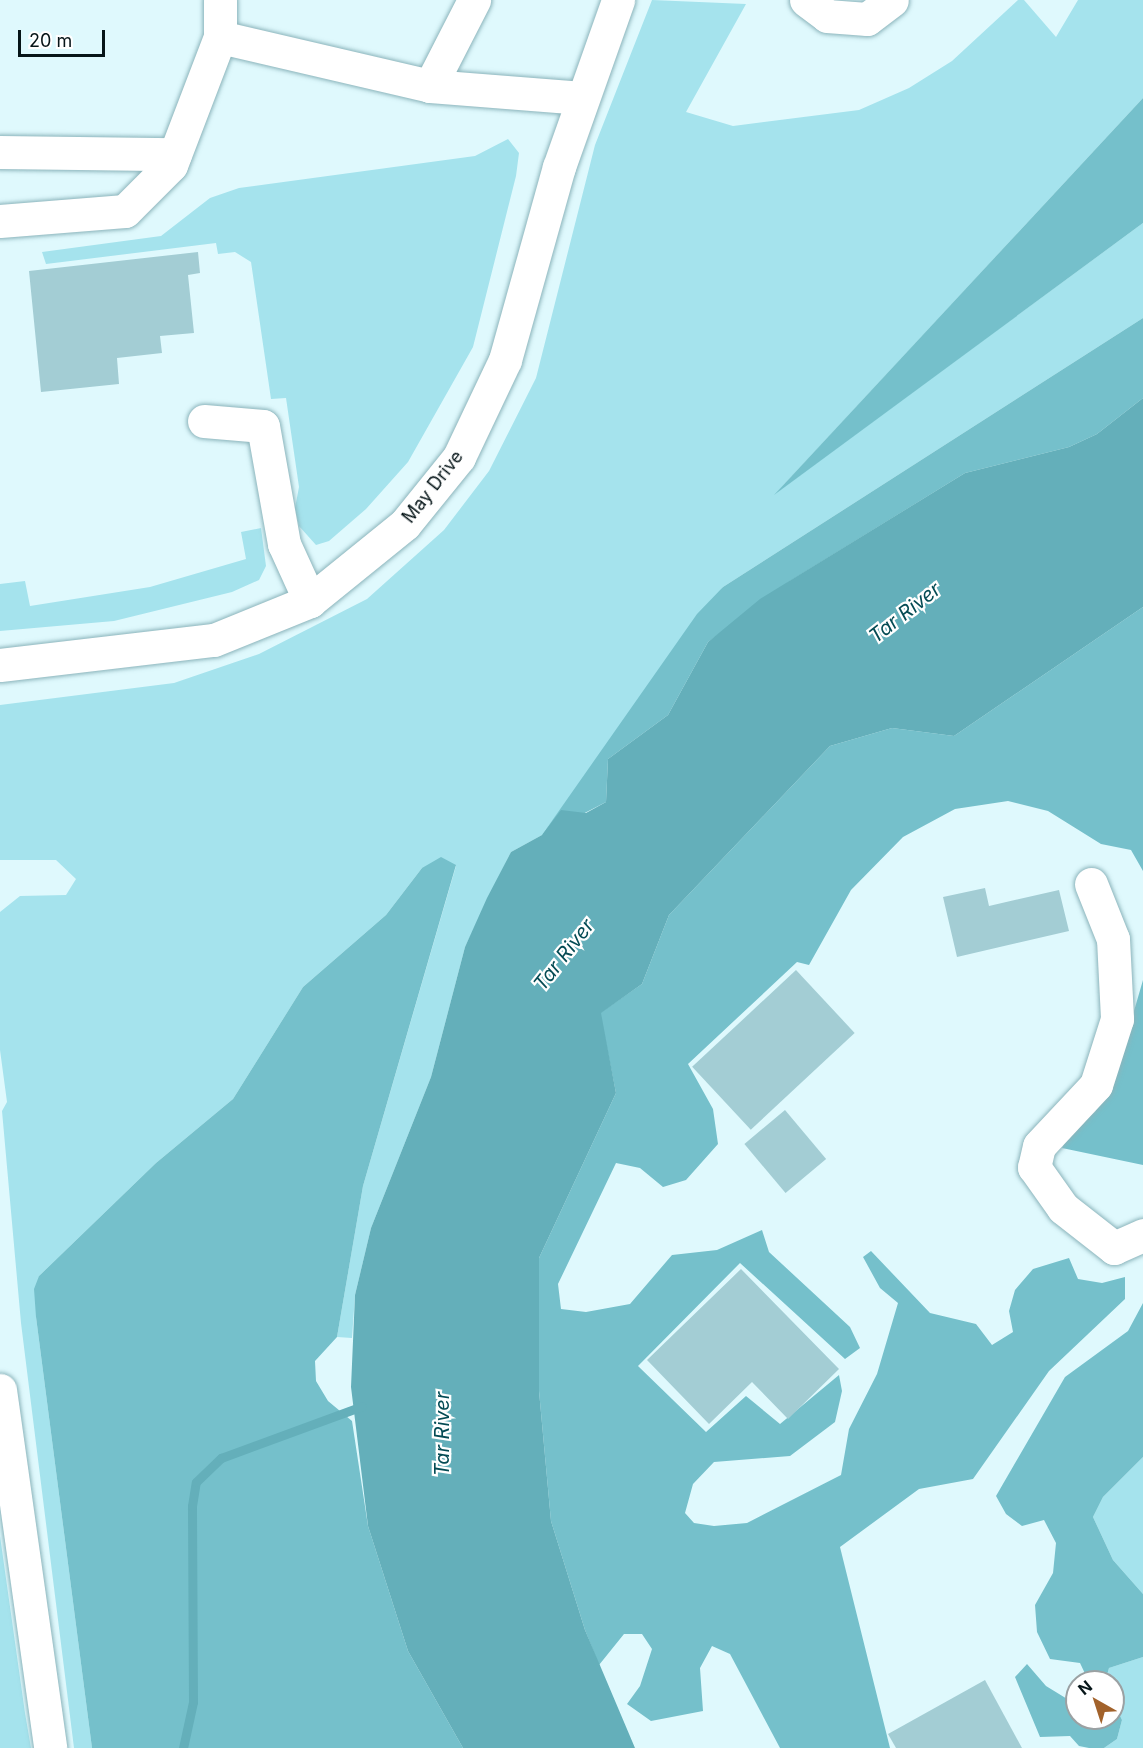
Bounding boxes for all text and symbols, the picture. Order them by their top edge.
scale bar [21,18,108,56]
text: 20 m [29,30,72,51]
street label: May Drive [398,446,468,528]
water label: Tar River [864,578,946,648]
water label: Tar River [529,914,599,996]
water label: Tar River [430,1392,454,1476]
north arrow [1065,1670,1125,1730]
text: N [1074,1676,1096,1699]

